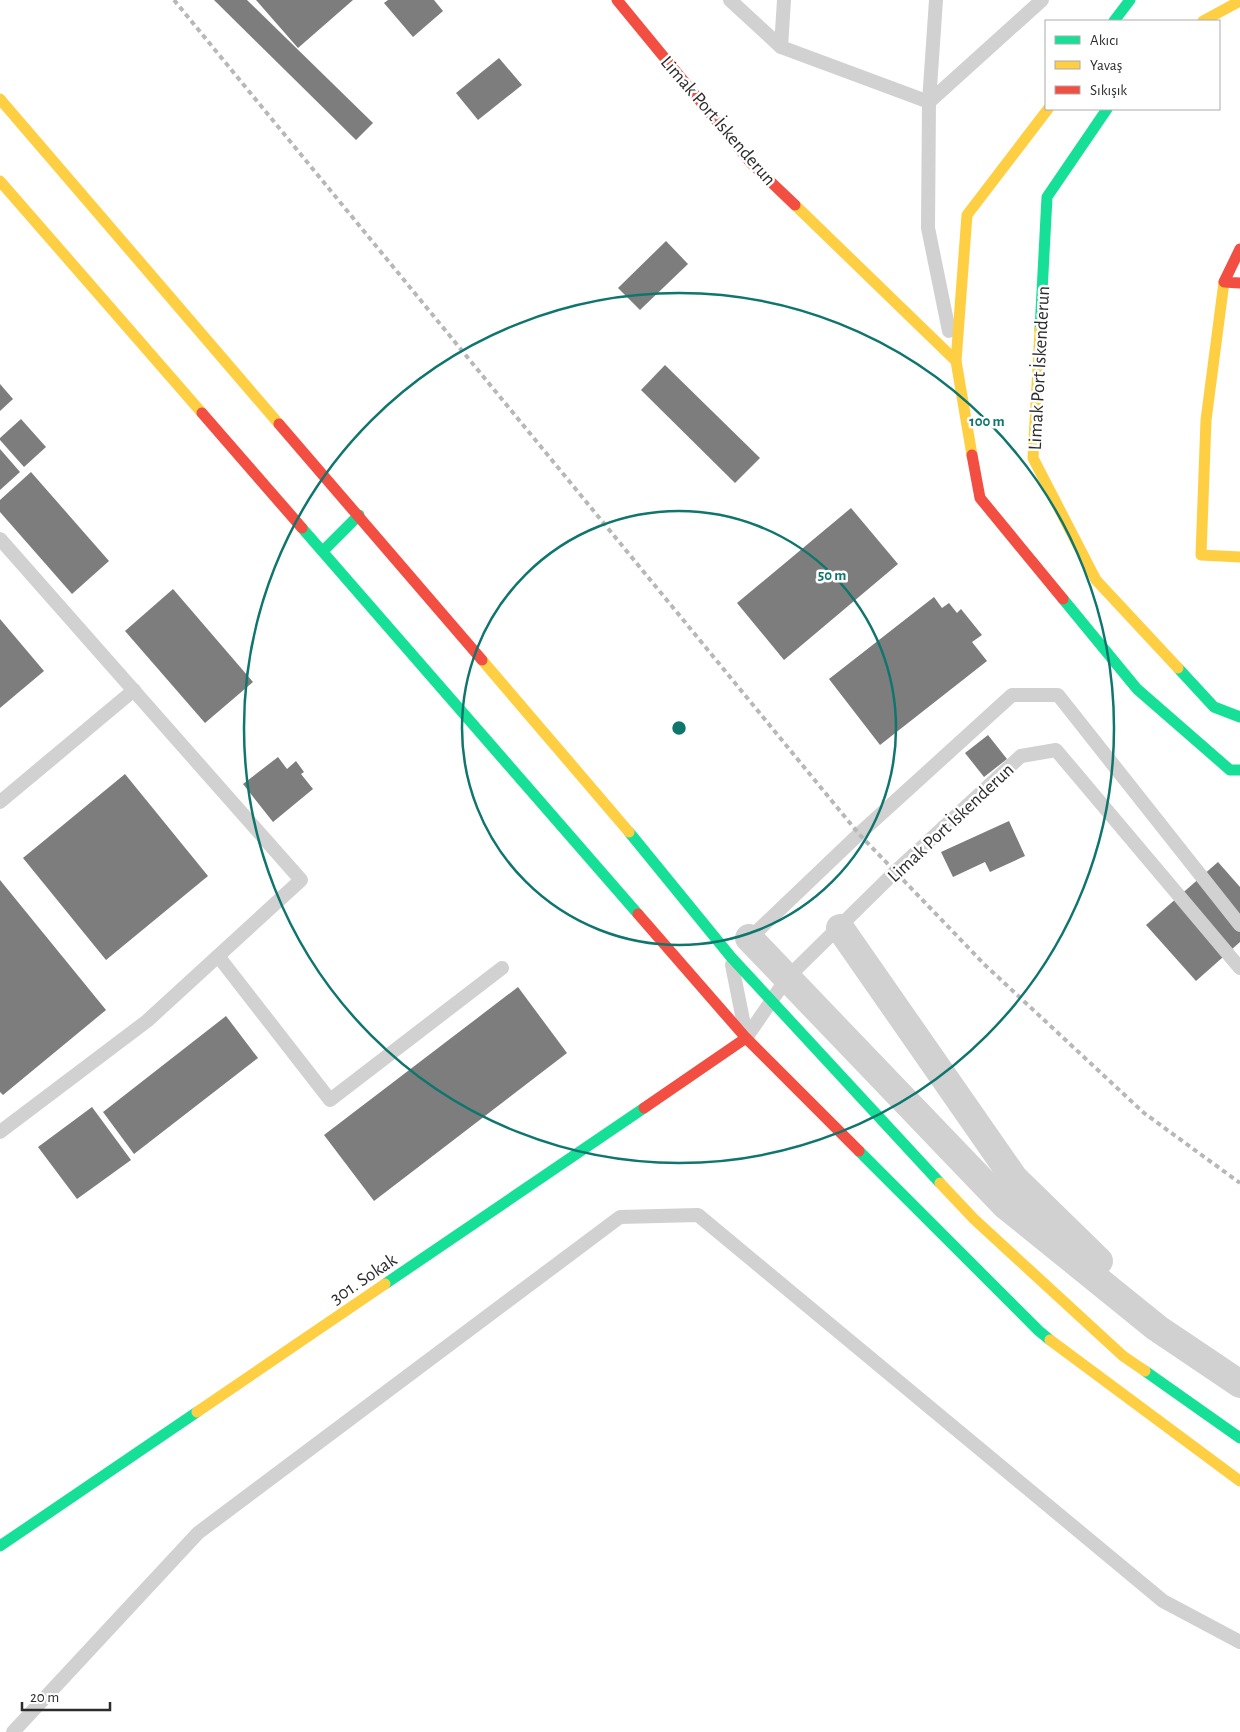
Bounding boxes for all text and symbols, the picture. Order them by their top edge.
legend [1045,20,1220,110]
text: Akıcı [1090,33,1119,48]
street label: Limak Port İskenderun [657,52,780,189]
text: Yavaş [1090,58,1122,73]
text: Sıkışık [1090,83,1127,98]
street label: Limak Port İskenderun [1025,285,1053,451]
text: 100 m [969,414,1005,429]
text: 50 m [818,568,846,583]
centre of rings [670,719,688,737]
street label: Limak Port İskenderun [884,759,1018,886]
street label: 301. Sokak [327,1250,401,1308]
scale bar [22,1680,110,1712]
text: 20 m [30,1690,59,1705]

